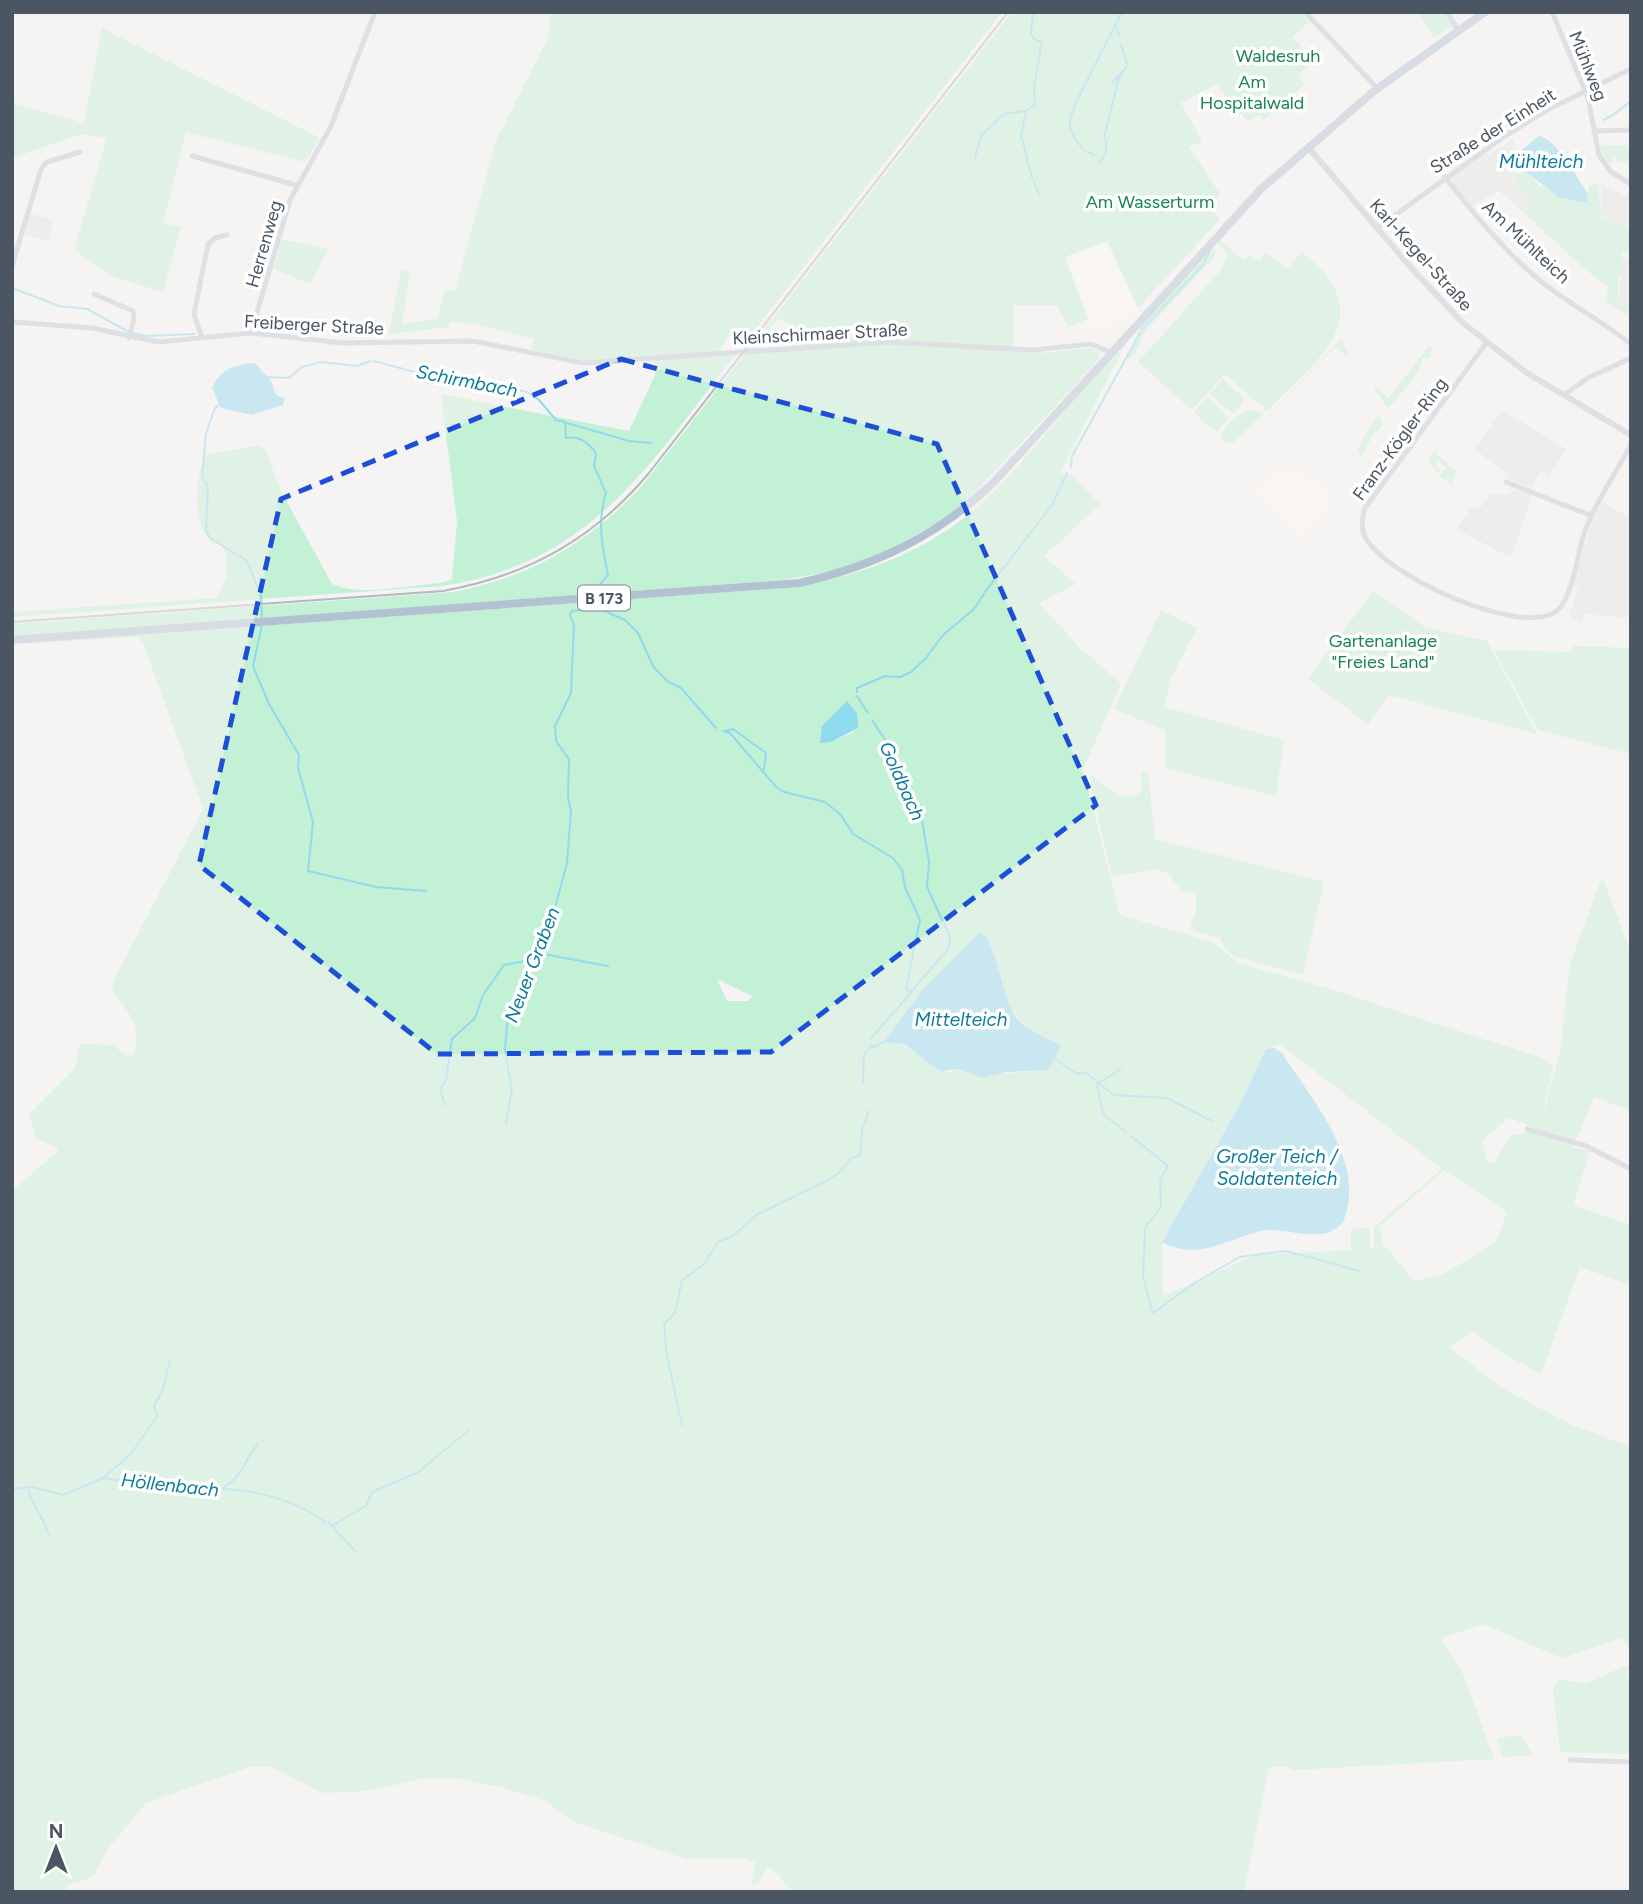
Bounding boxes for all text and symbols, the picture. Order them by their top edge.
street label: Mühlweg [1564,28,1612,104]
park label: Waldesruh [1236,45,1320,67]
park label: Am Hospitalwald [1200,71,1304,114]
street label: Straße der Einheit [1426,83,1560,179]
water label: Mühlteich [1499,150,1584,173]
park label: Am Wasserturm [1086,191,1214,213]
street label: Karl-Kegel-Straße [1365,194,1477,316]
street label: Am Mühlteich [1478,196,1574,288]
street label: Herrenweg [241,198,287,290]
street label: Freiberger Straße [243,310,385,340]
street label: Kleinschirmaer Straße [732,318,908,350]
water label: Schirmbach [414,360,520,402]
street label: Franz-Kögler-Ring [1348,373,1452,505]
road number: B 173 [578,586,630,610]
park label: Gartenanlage "Freies Land" [1329,630,1437,673]
water label: Goldbach [874,738,930,824]
water label: Neuer Graben [499,904,565,1026]
water label: Mittelteich [915,1008,1008,1031]
water label: Großer Teich / Soldatenteich [1216,1145,1339,1190]
water label: Höllenbach [120,1468,220,1502]
north arrow [21,1813,91,1883]
text: N [49,1820,63,1843]

